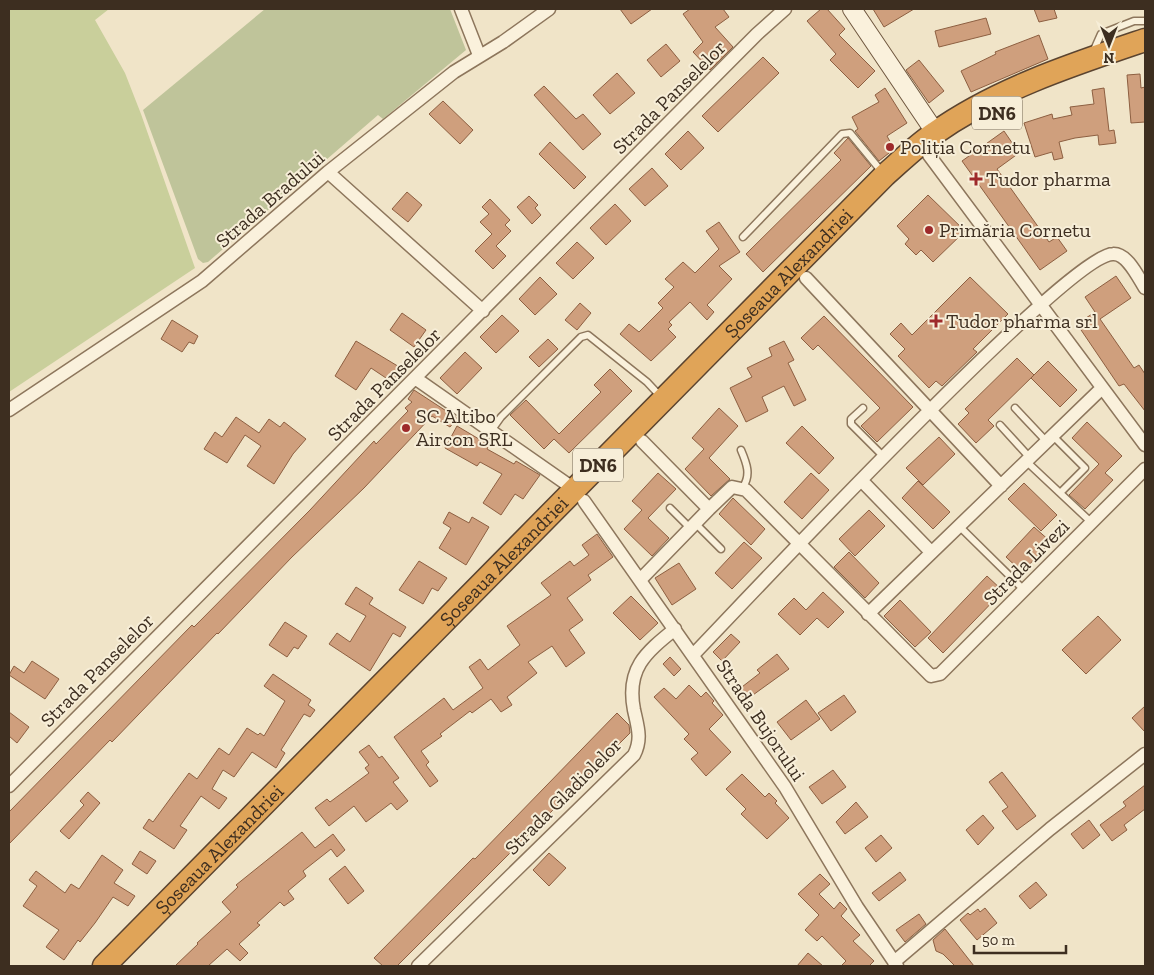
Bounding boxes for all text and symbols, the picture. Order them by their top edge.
north arrow [1084,20,1134,70]
street label: Strada Panselelor [607,35,731,159]
text: N [1103,49,1114,66]
road number: DN6 [972,96,1022,130]
place label: Poliția Cornetu [900,135,1031,159]
marker: Poliția Cornetu [884,141,896,153]
street label: Strada Bradului [211,145,329,253]
place label: Tudor pharma [986,167,1111,191]
marker: Tudor pharma [970,173,982,185]
street label: Șoseaua Alexandriei [719,203,858,343]
place label: Primăria Cornetu [939,218,1091,242]
marker: Primăria Cornetu [923,224,935,236]
place label: Tudor pharma srl [946,309,1098,333]
marker: Tudor pharma srl [930,315,942,327]
street label: Strada Panselelor [322,322,446,446]
place label: SC Altibo Aircon SRL [416,404,512,451]
marker: SC Altibo Aircon SRL [400,422,412,434]
road number: DN6 [573,448,623,482]
street label: Șoseaua Alexandriei [435,491,573,631]
street label: Strada Livezi [978,514,1074,610]
street label: Strada Panselelor [35,608,159,732]
street label: Strada Bujorului [711,655,811,786]
street label: Strada Gladiolelor [499,732,627,860]
street label: Șoseaua Alexandriei [150,779,289,919]
scale bar [974,922,1066,954]
text: 50 m [982,931,1015,949]

